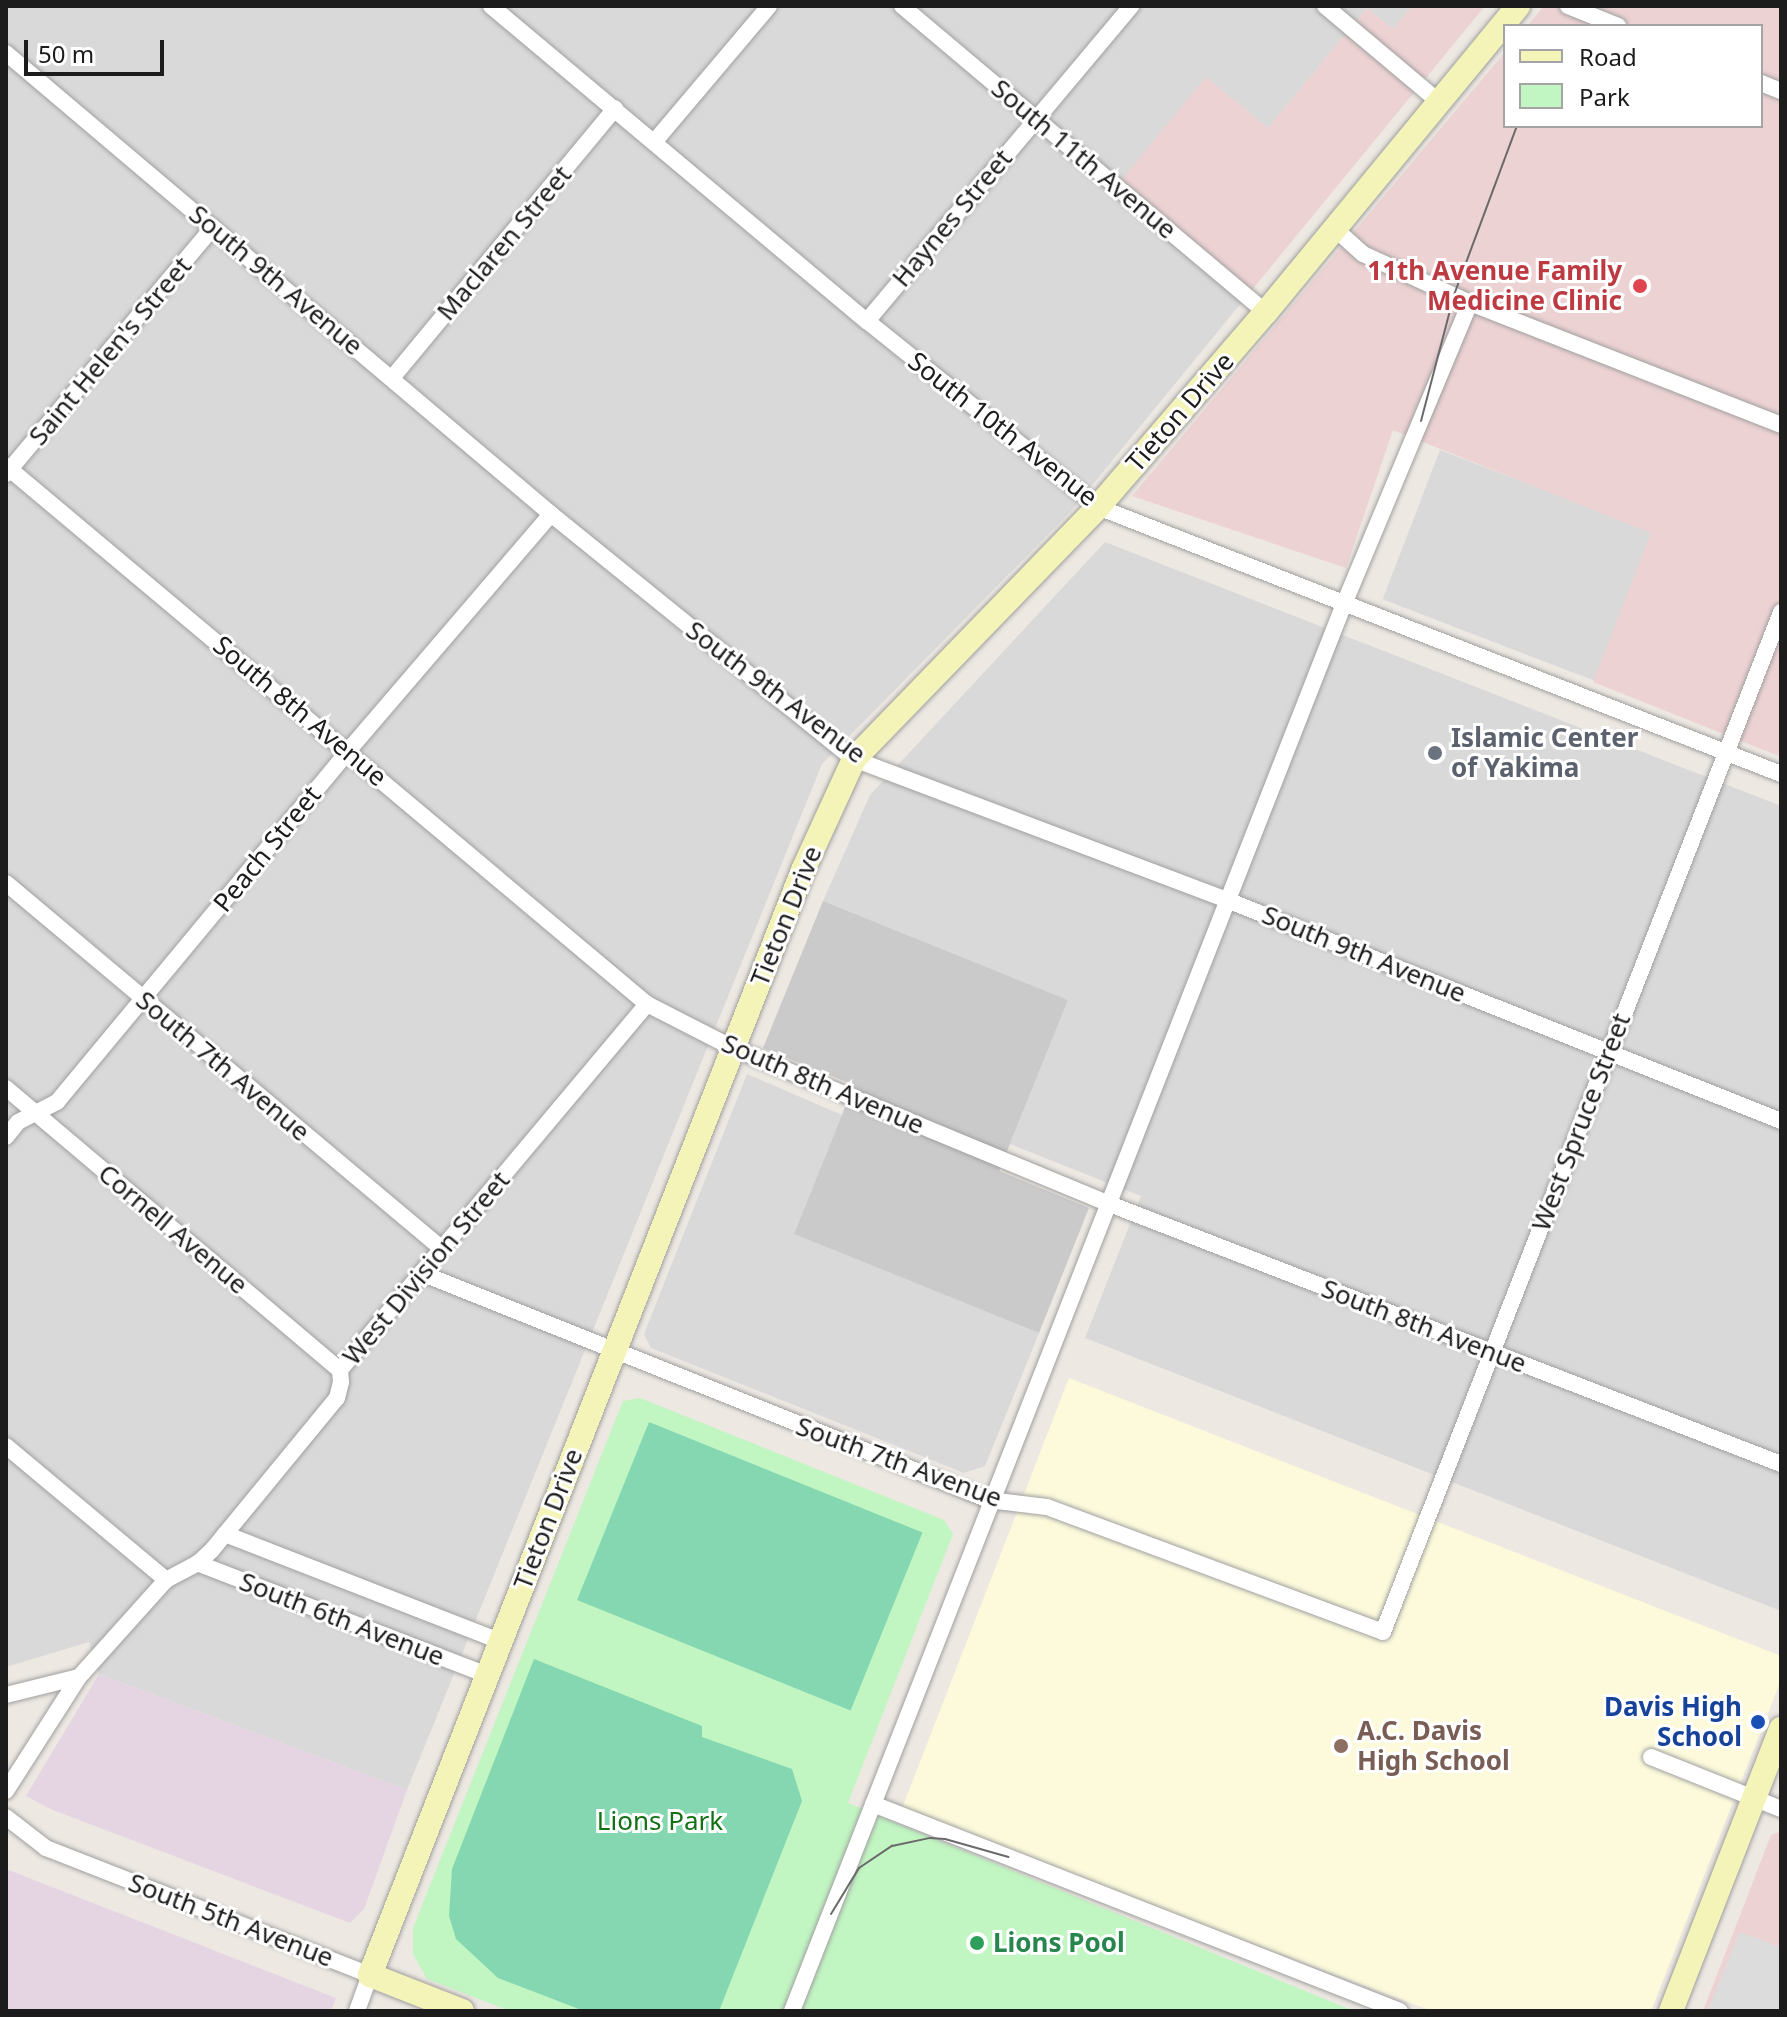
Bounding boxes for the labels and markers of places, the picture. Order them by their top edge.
place label: 11th Avenue Family Medicine Clinic [1367,255,1622,316]
marker: 11th Avenue Family Medicine Clinic [1629,275,1651,297]
place label: Islamic Center of Yakima [1451,722,1638,784]
marker: Islamic Center of Yakima [1426,744,1444,762]
place label: Davis High School [1604,1691,1742,1752]
marker: Davis High School [1749,1713,1767,1731]
place label: A.C. Davis High School [1357,1715,1510,1776]
marker: A.C. Davis High School [1332,1737,1350,1755]
place label: Lions Pool [993,1927,1125,1959]
marker: Lions Pool [968,1934,986,1952]

